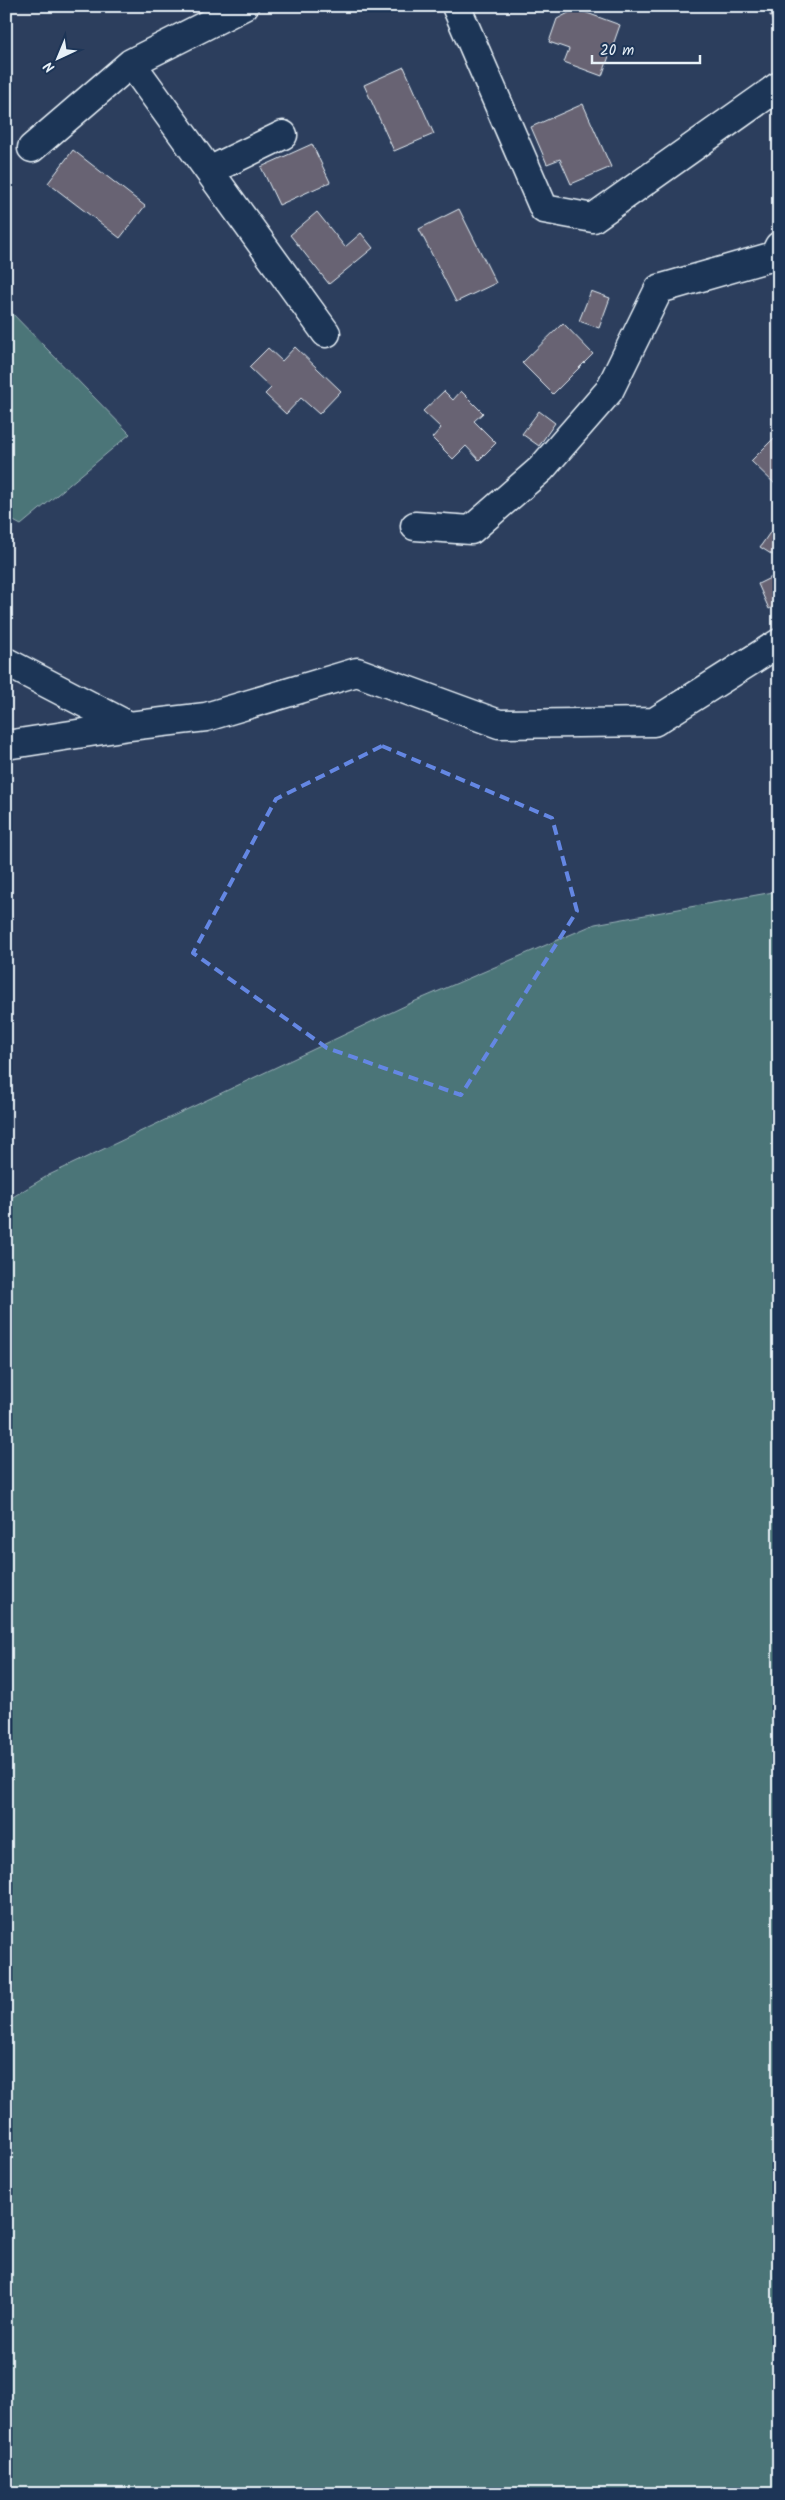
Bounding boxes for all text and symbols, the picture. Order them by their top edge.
north arrow [32,32,82,82]
scale bar [592,32,700,64]
text: 20 m [600,39,634,63]
text: N [39,56,60,78]

